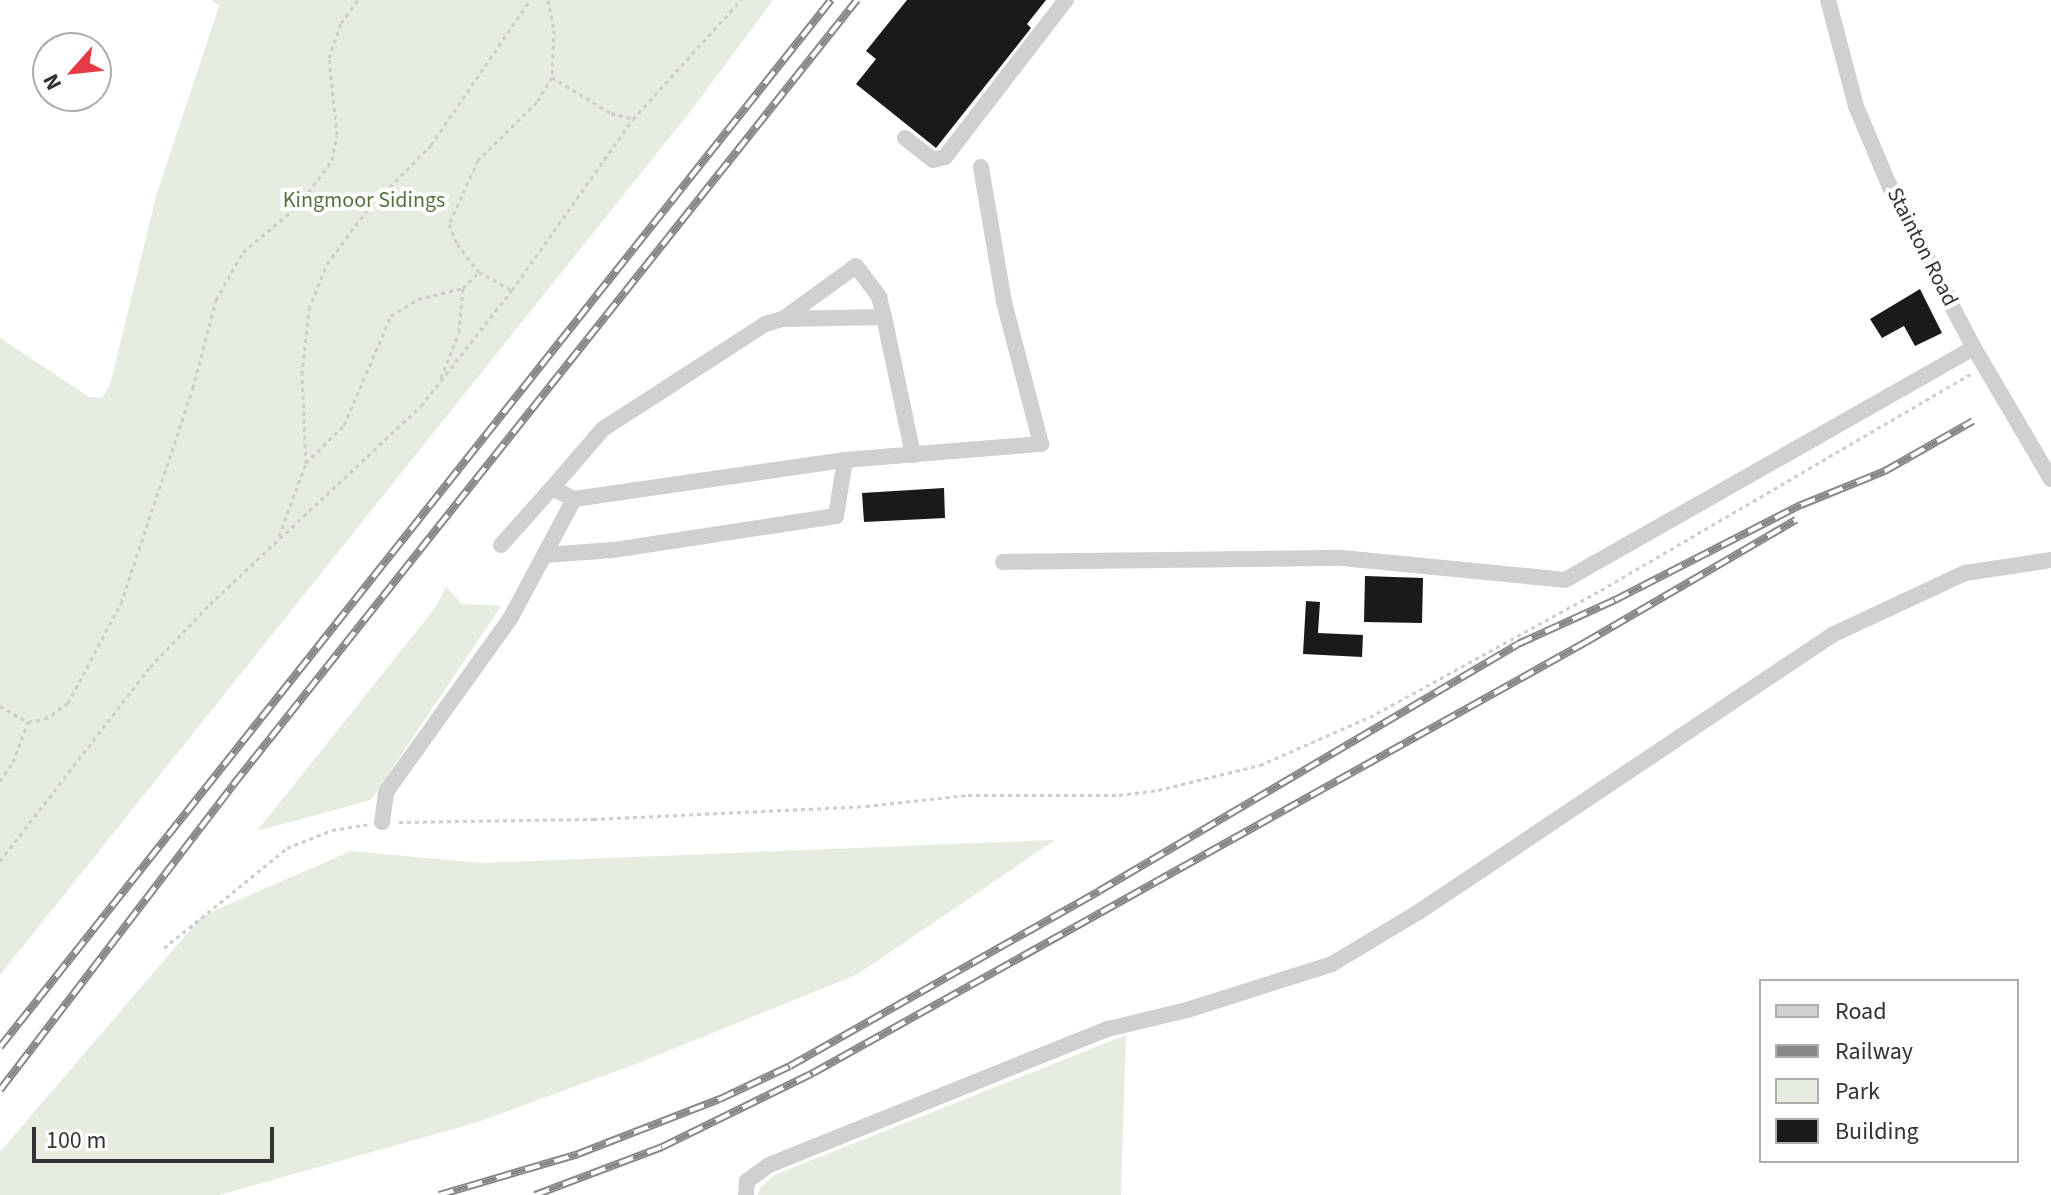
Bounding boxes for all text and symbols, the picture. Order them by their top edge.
north arrow [32,32,112,112]
text: N [35,68,70,96]
street label: Stainton Road [1881,183,1963,311]
park label: Kingmoor Sidings [283,188,445,214]
legend [1759,979,2019,1163]
text: Road [1835,994,1887,1029]
text: Railway [1835,1034,1913,1069]
text: Park [1835,1074,1880,1109]
scale bar [36,1111,278,1161]
text: Building [1835,1114,1919,1149]
text: 100 m [46,1123,106,1158]

